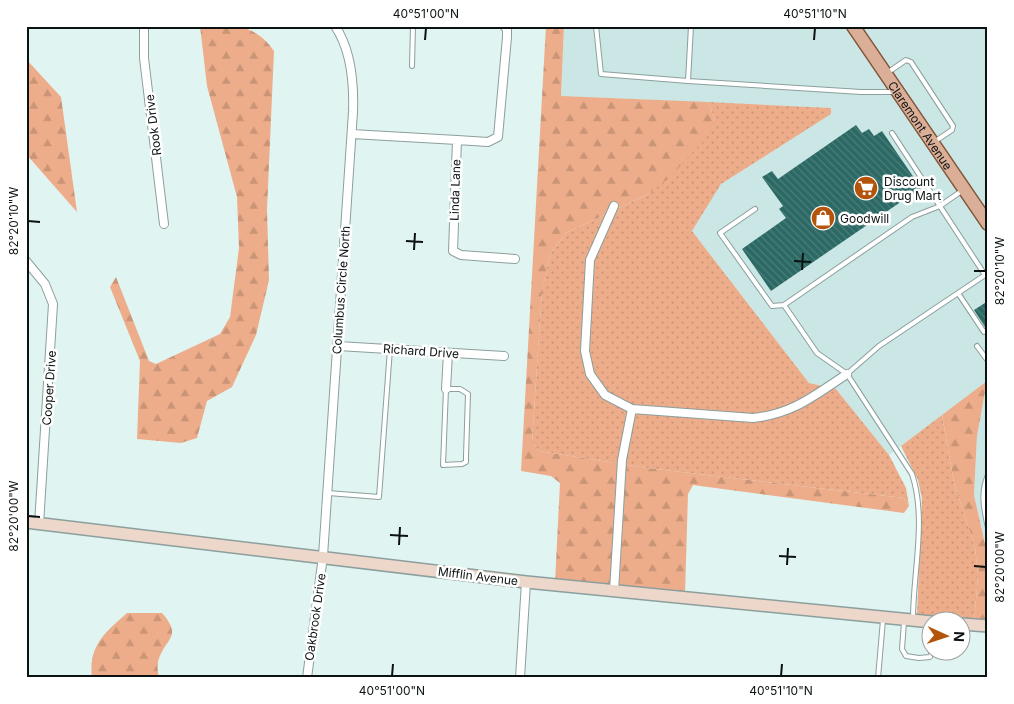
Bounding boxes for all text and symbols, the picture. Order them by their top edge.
text: 40°51'00"N [393,6,459,21]
text: 40°51'10"N [783,6,847,21]
street label: Claremont Avenue [885,78,956,172]
street label: Rook Drive [142,93,164,157]
street label: Linda Lane [446,159,464,221]
place label: Discount Drug Mart [884,174,941,203]
supermarket icon: Discount Drug Mart [853,175,879,201]
text: 82°20'10"W [6,187,21,255]
shop icon: Goodwill [810,205,836,231]
place label: Goodwill [840,211,889,226]
street label: Columbus Circle North [329,225,353,355]
text: 82°20'10"W [992,237,1007,305]
street label: Richard Drive [382,341,460,361]
street label: Cooper Drive [39,350,59,426]
text: 82°20'00"W [6,480,21,552]
text: 82°20'00"W [992,531,1007,603]
street label: Mifflin Avenue [437,564,519,588]
street label: Oakbrook Drive [301,572,329,662]
north arrow [922,612,972,662]
text: N [951,631,968,642]
text: 40°51'00"N [359,683,425,698]
text: 40°51'10"N [749,683,813,698]

